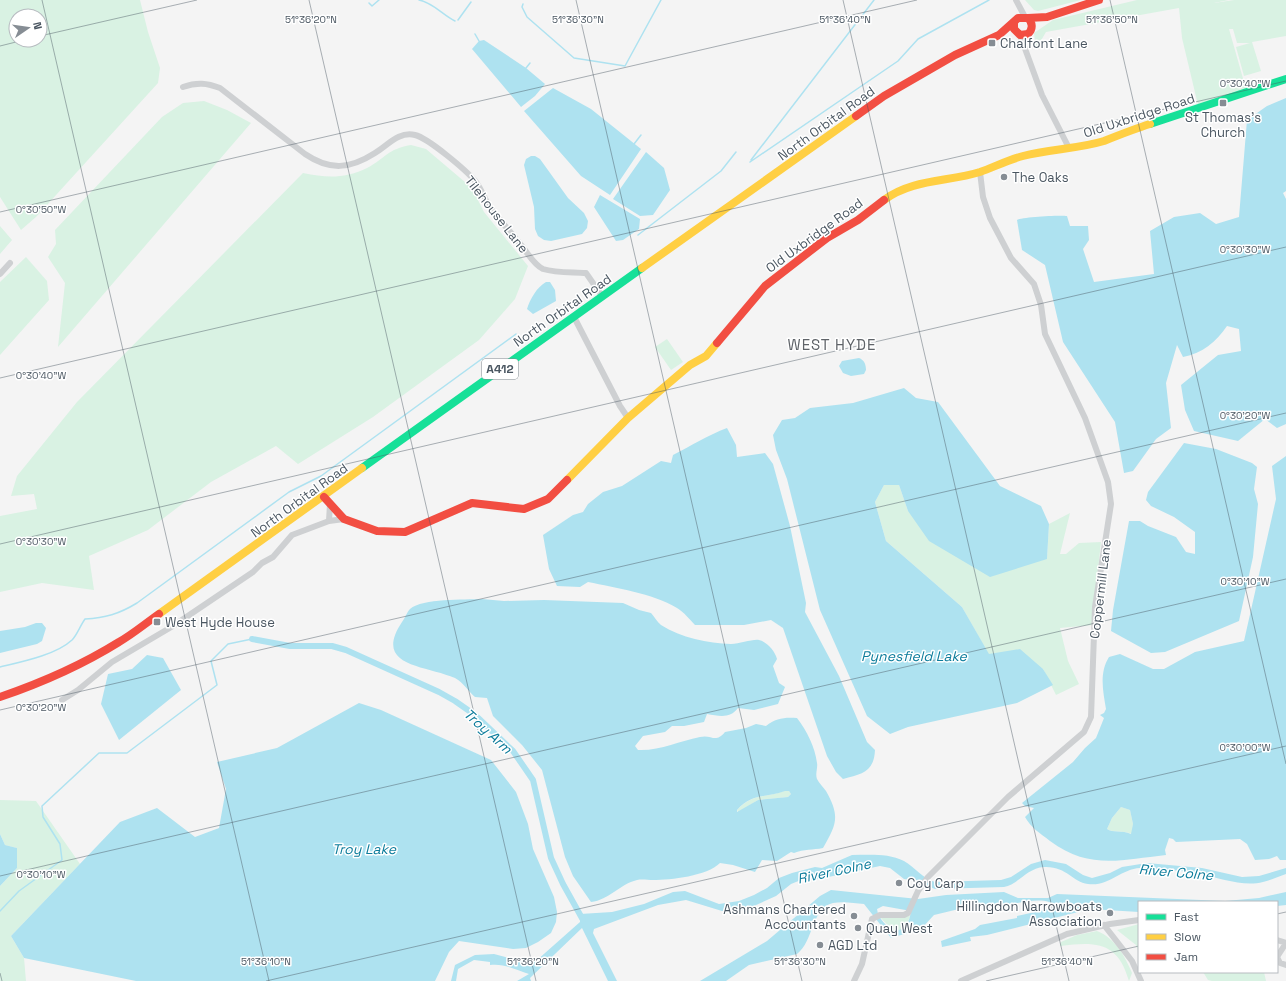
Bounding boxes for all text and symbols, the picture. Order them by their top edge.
north arrow [8,8,48,48]
text: 51°36'20"N [285,13,337,26]
text: 51°36'30"N [552,13,604,26]
text: 51°36'40"N [819,13,871,26]
text: 51°36'50"N [1086,13,1138,26]
text: N [30,21,45,31]
place label: Chalfont Lane [1000,35,1088,52]
marker: Chalfont Lane [987,38,997,48]
text: 0°30'40"W [1220,77,1270,90]
street label: North Orbital Road [774,82,878,164]
street label: Old Uxbridge Road [1081,89,1197,141]
marker: St Thomas's Church [1218,98,1228,108]
place label: St Thomas's Church [1185,109,1261,141]
place label: The Oaks [1012,169,1069,186]
street label: Tilehouse Lane [461,172,532,256]
marker: The Oaks [999,172,1009,182]
street label: Old Uxbridge Road [762,194,866,276]
text: 0°30'50"W [16,203,67,216]
text: 0°30'30"W [1220,243,1271,256]
street label: North Orbital Road [510,270,615,351]
district label: WEST HYDE [788,335,877,354]
road number: A412 [482,359,518,379]
text: 0°30'40"W [16,369,66,382]
text: 0°30'20"W [1220,409,1271,422]
street label: North Orbital Road [247,459,351,541]
text: 0°30'30"W [16,535,67,548]
street label: Coppermill Lane [1086,538,1115,640]
text: 0°30'10"W [1221,575,1270,588]
place label: West Hyde House [165,614,275,631]
marker: West Hyde House [152,617,162,627]
water label: Pynesfield Lake [861,647,968,665]
text: 0°30'20"W [16,701,67,714]
water label: Troy Arm [460,705,517,758]
text: 0°30'00"W [1220,741,1271,754]
water label: Troy Lake [332,840,397,858]
water label: River Colne [796,854,873,888]
water label: River Colne [1138,860,1215,884]
text: 0°30'10"W [17,868,66,881]
place label: Coy Carp [907,875,964,892]
marker: Coy Carp [894,878,904,888]
place label: Hillingdon Narrowboats Association [956,898,1102,930]
place label: Ashmans Chartered Accountants [723,901,846,933]
legend [1138,901,1278,973]
marker: Hillingdon Narrowboats Association [1105,908,1115,918]
text: Fast [1174,909,1199,925]
marker: Ashmans Chartered Accountants [849,911,859,921]
place label: Quay West [866,920,933,937]
marker: Quay West [853,923,863,933]
text: Slow [1174,929,1201,945]
place label: AGD Ltd [828,937,877,954]
marker: AGD Ltd [815,940,825,950]
text: Jam [1174,949,1198,965]
text: 51°36'10"N [241,955,291,968]
text: 51°36'20"N [507,955,559,968]
text: 51°36'30"N [774,955,826,968]
text: 51°36'40"N [1041,955,1093,968]

